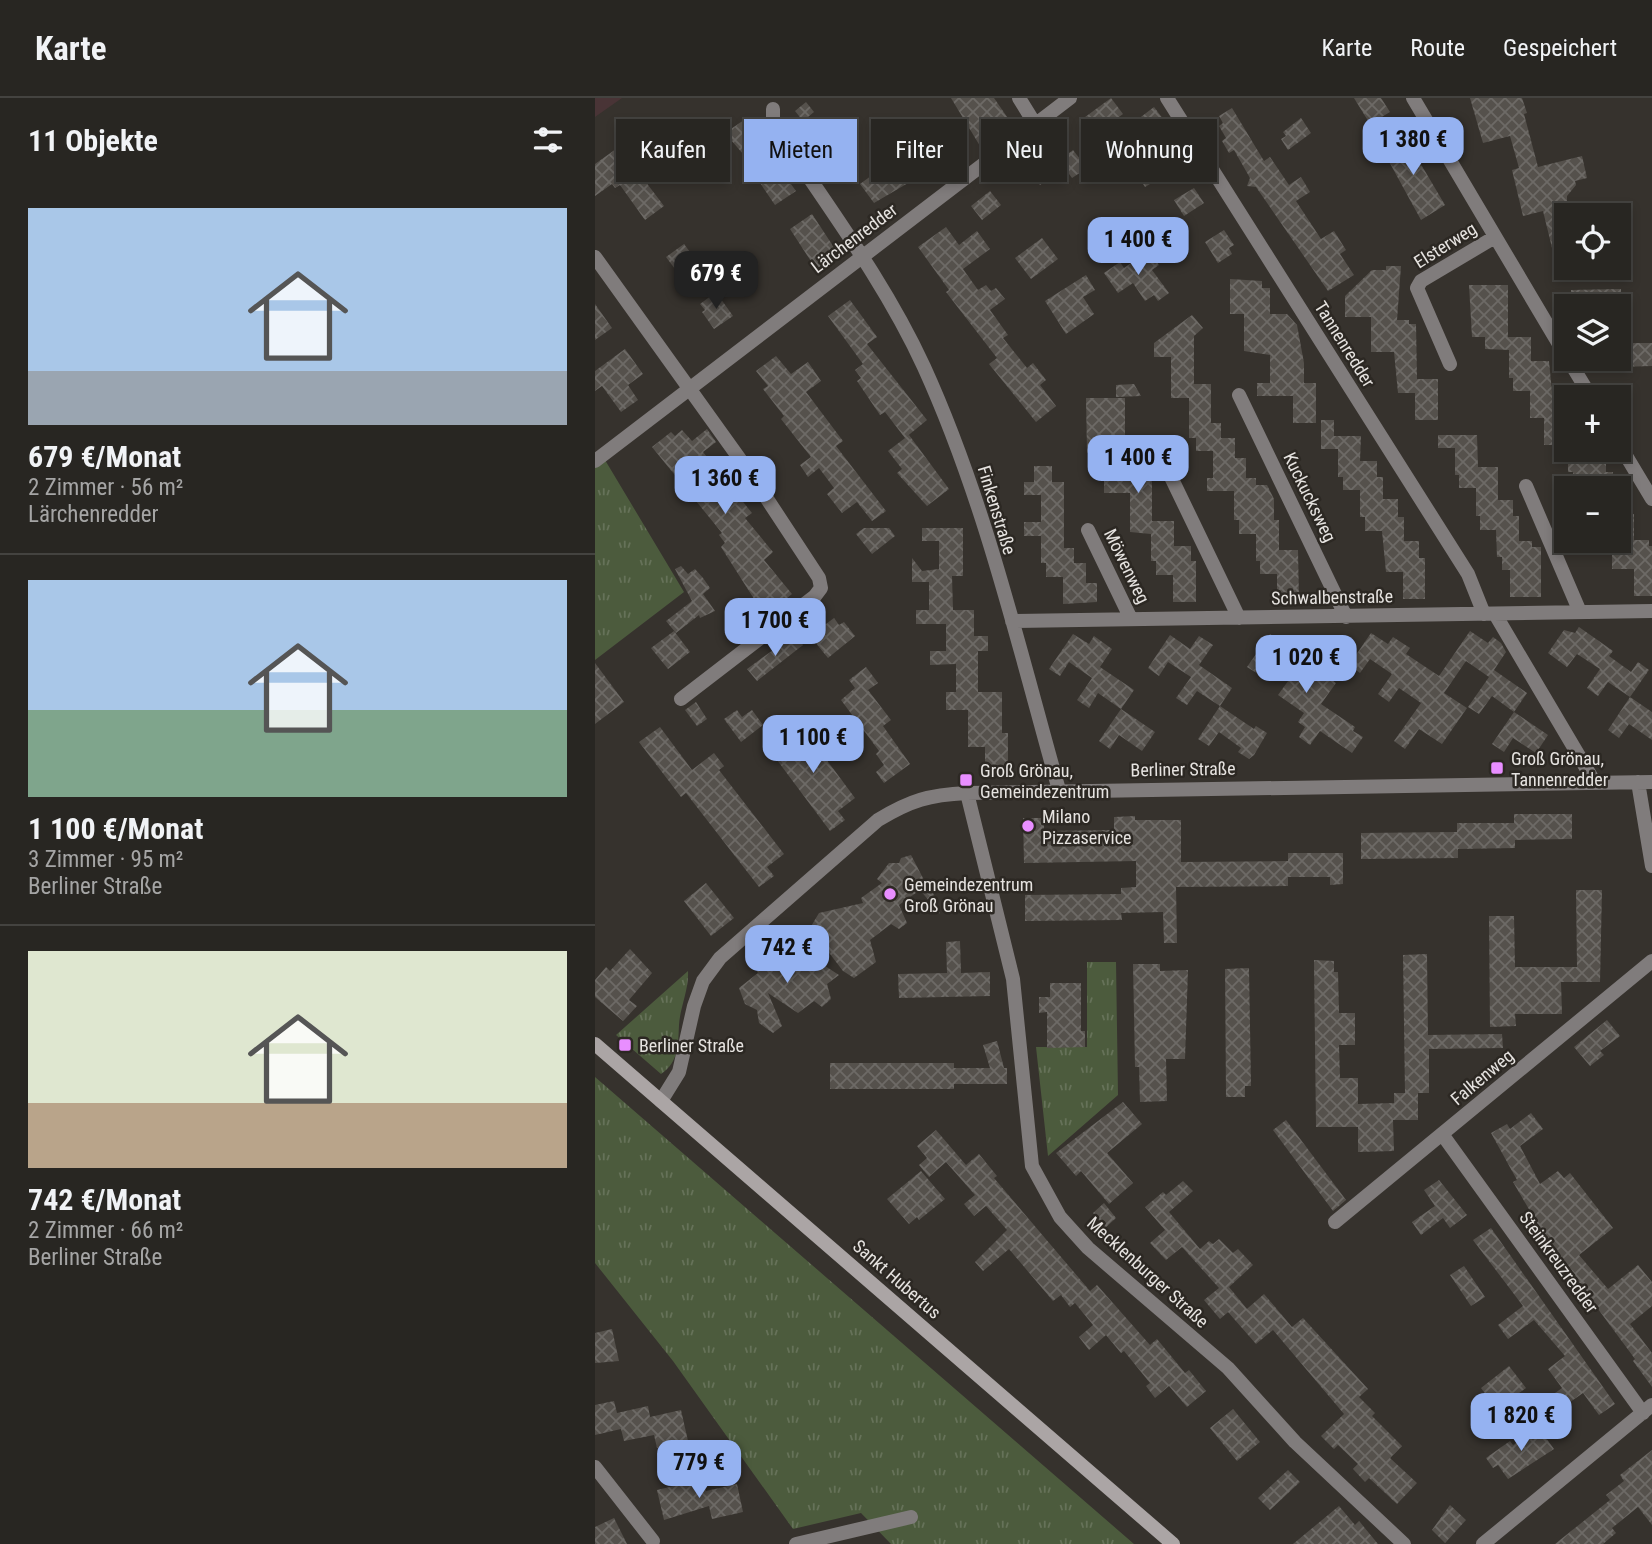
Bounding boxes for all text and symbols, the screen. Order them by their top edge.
text: Karte [35,29,106,68]
text: Karte [1322,34,1372,62]
text: Route [1410,34,1465,62]
text: Gespeichert [1503,34,1617,62]
pin: 1 380 € [1348,118,1478,177]
chip: Kaufen [616,119,730,182]
chip: Mieten [744,119,857,182]
chip: Filter [871,119,967,182]
chip: Neu [981,119,1067,182]
chip: Wohnung [1081,119,1217,182]
icon: filters [529,121,567,159]
text: 11 Objekte [28,123,158,158]
text: 1 380 € [1379,126,1447,153]
street label: Lärchenredder [807,199,902,277]
map controls [1554,203,1631,553]
button: locate [1554,203,1631,280]
pin: 1 400 € [1073,218,1203,277]
street label: Elsterweg [1410,218,1480,272]
text: 1 400 € [1104,226,1172,253]
pin: 679 € [667,252,765,311]
icon: home [235,253,361,379]
text: 679 € [690,260,742,287]
button: layers [1554,294,1631,371]
street label: Tannenredder [1310,297,1380,391]
button: + [1554,385,1631,462]
pin: 1 400 € [1073,436,1203,495]
text: 679 €/Monat [28,439,181,474]
text: 1 400 € [1104,444,1172,471]
street label: Kuckucksweg [1279,449,1341,545]
pin: 1 360 € [660,456,790,516]
street label: Finkenstraße [974,463,1020,557]
text: 1 360 € [691,465,759,492]
text: 2 Zimmer · 56 m² [28,474,183,501]
button: − [1554,476,1631,553]
text: Lärchenredder [28,501,159,528]
street label: Möwenweg [1100,525,1154,607]
street label: Schwalbenstraße [1271,585,1393,609]
pin: 1 700 € [710,598,840,658]
text: 1 700 € [741,607,809,634]
icon: home [235,625,361,751]
pin: 1 020 € [1241,636,1371,695]
text: 1 020 € [1272,644,1340,671]
pin: 1 100 € [748,716,878,775]
text: 1 100 € [779,724,847,751]
place label: Groß Grönau, Tannenredder [1511,748,1609,790]
street label: Berliner Straße [1130,758,1236,780]
place label: Groß Grönau, Gemeindezentrum [980,760,1109,802]
marker: Groß Grönau, Tannenredder [1489,760,1505,776]
marker: Groß Grönau, Gemeindezentrum [958,772,974,788]
place label: Milano Pizzaservice [1042,806,1131,848]
text: 1 100 €/Monat [28,811,203,846]
marker: Milano Pizzaservice [1020,818,1036,834]
text: 3 Zimmer · 95 m² [28,846,183,873]
text: Berliner Straße [28,873,162,900]
place label: Gemeindezentrum Groß Grönau [904,874,1033,916]
marker: Gemeindezentrum Groß Grönau [882,886,898,902]
pin: 742 € [738,926,836,985]
text: 742 € [761,934,813,961]
icon: home [235,996,361,1122]
place label: Berliner Straße [639,1035,744,1056]
marker: Berliner Straße [617,1037,633,1053]
street label: Falkenweg [1446,1045,1518,1109]
text: 742 €/Monat [28,1182,181,1217]
street label: Steinkreuzredder [1515,1207,1603,1317]
street label: Mecklenburger Straße [1083,1212,1213,1332]
text: 2 Zimmer · 66 m² [28,1217,183,1244]
street label: Sankt Hubertus [849,1235,945,1323]
text: Berliner Straße [28,1244,162,1271]
pin: 1 820 € [1456,1394,1586,1453]
text: 1 820 € [1487,1402,1555,1429]
pin: 779 € [650,1440,748,1500]
text: 779 € [673,1449,725,1476]

